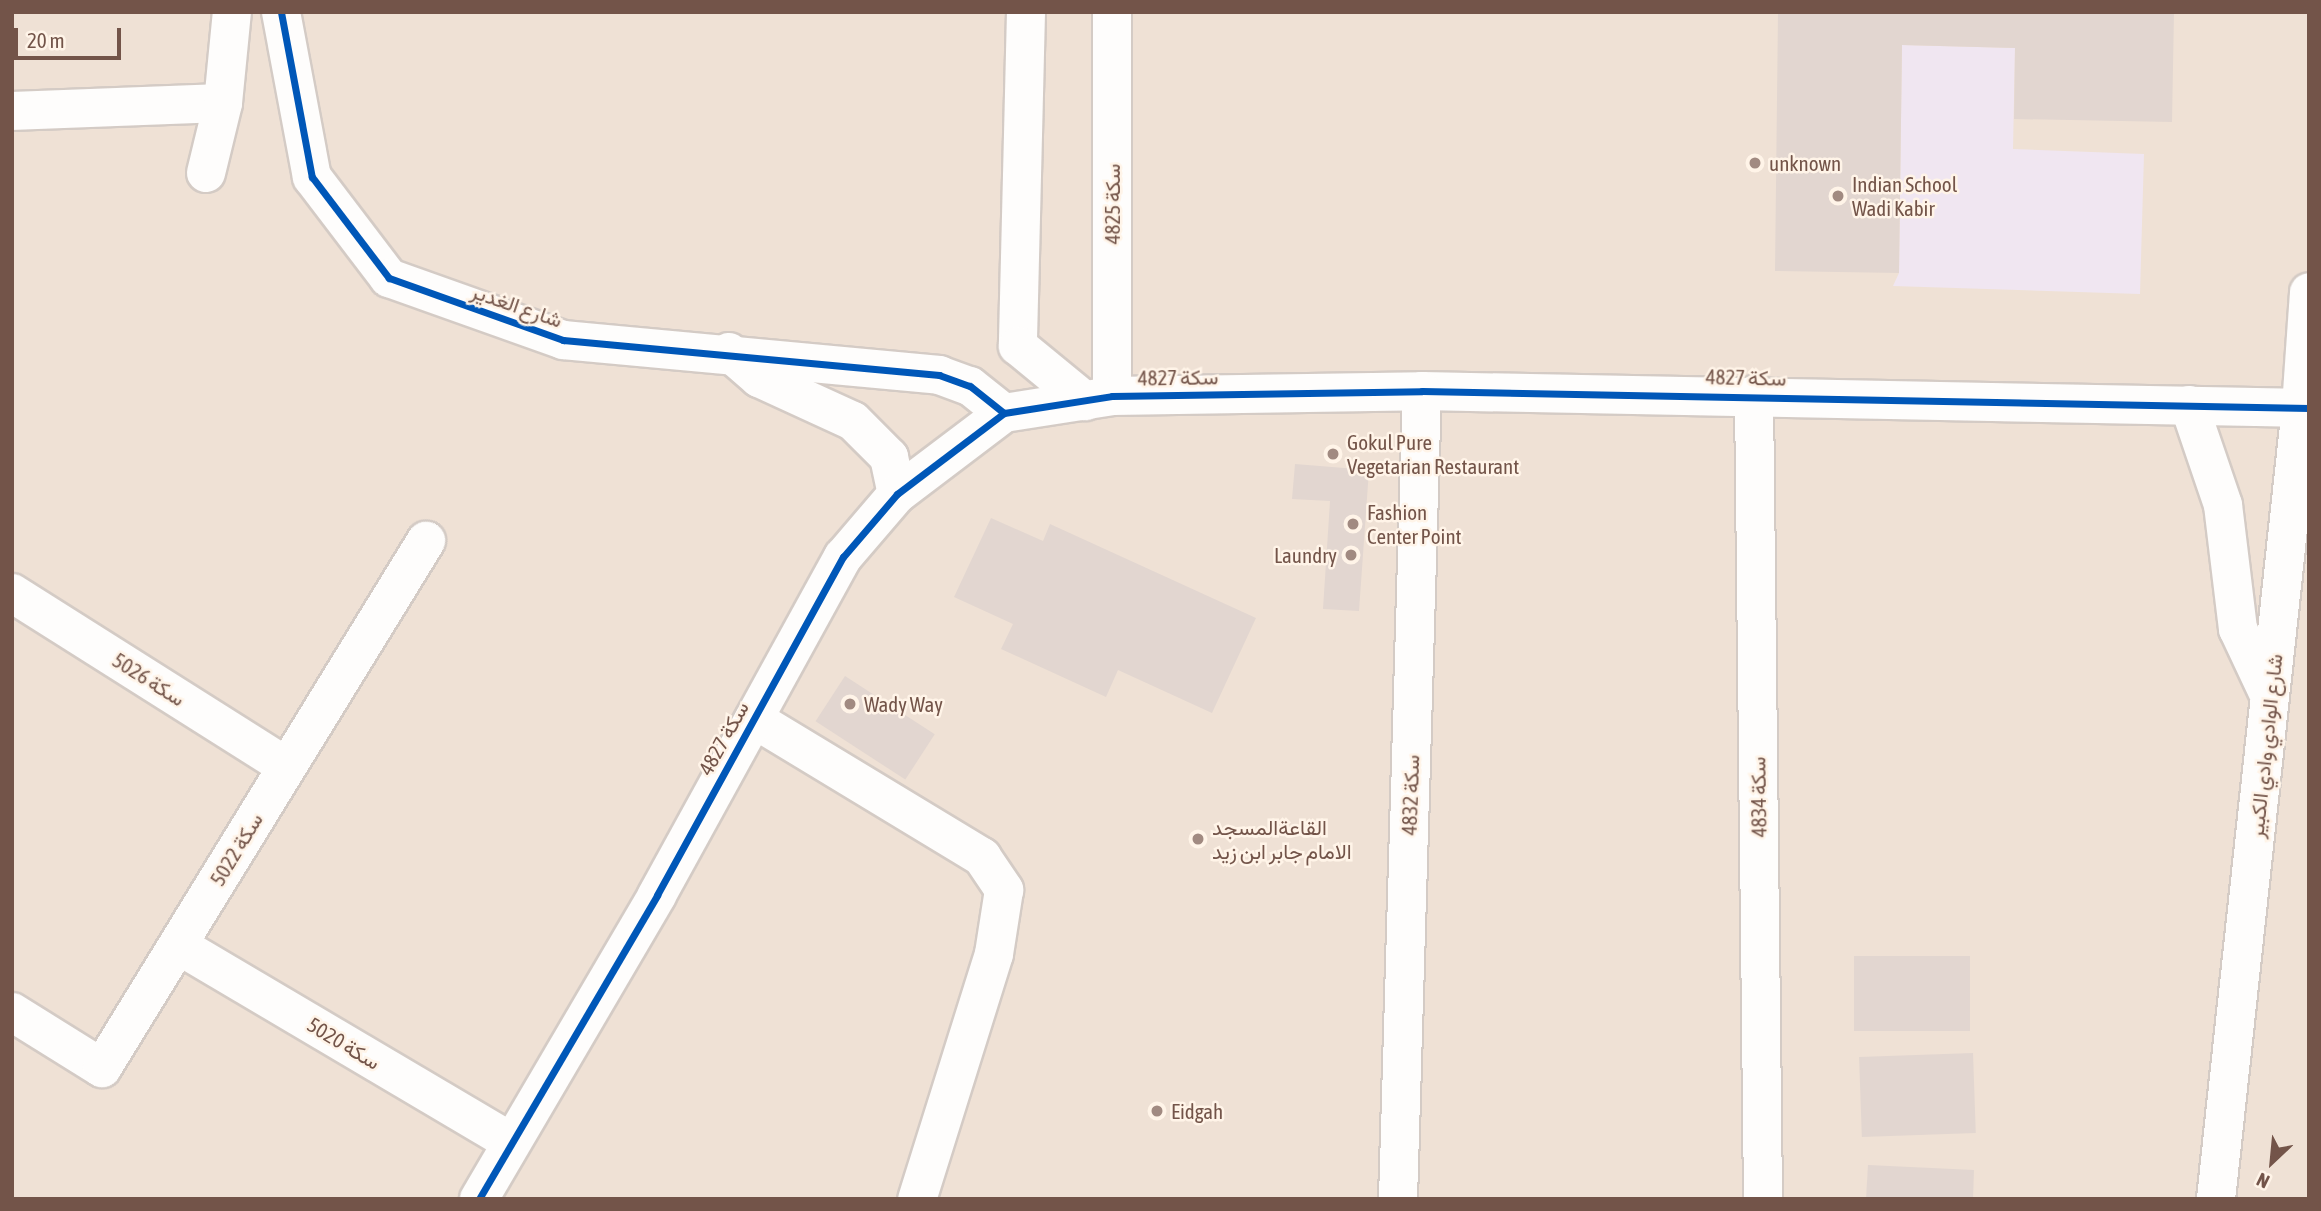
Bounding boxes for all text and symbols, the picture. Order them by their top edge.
scale bar [18,14,124,58]
text: 20 m [27,28,65,52]
place label: unknown [1769,150,1841,176]
marker: unknown [1747,155,1763,171]
street label: سكة 4825 [1099,164,1125,244]
place label: Indian School Wadi Kabir [1852,171,1957,221]
marker: Indian School Wadi Kabir [1830,188,1846,204]
street label: شارع الغدير [468,278,566,332]
street label: سكة 4827 [1138,364,1218,390]
street label: سكة 4827 [1706,364,1786,390]
place label: Gokul Pure Vegetarian Restaurant [1347,429,1519,479]
marker: Gokul Pure Vegetarian Restaurant [1325,446,1341,462]
place label: Fashion Center Point [1367,499,1462,549]
marker: Fashion Center Point [1345,516,1361,532]
place label: Laundry [1274,542,1337,568]
marker: Laundry [1343,547,1359,563]
street label: سكة 5026 [108,647,190,711]
street label: شارع الوادي وادي الكبير [2243,653,2287,839]
place label: Wady Way [864,691,943,717]
marker: Wady Way [842,696,858,712]
street label: سكة 4827 [692,697,754,779]
street label: سكة 4832 [1396,754,1424,836]
street label: سكة 4834 [1745,757,1771,837]
street label: سكة 5022 [204,808,268,890]
place label: القاعةالمسجد الامام جابر ابن زيد [1212,814,1352,864]
marker: القاعةالمسجد الامام جابر ابن زيد [1190,831,1206,847]
street label: سكة 5020 [303,1011,385,1075]
place label: Eidgah [1171,1098,1223,1124]
marker: Eidgah [1149,1103,1165,1119]
north arrow [2237,1127,2307,1197]
text: N [2253,1169,2273,1193]

